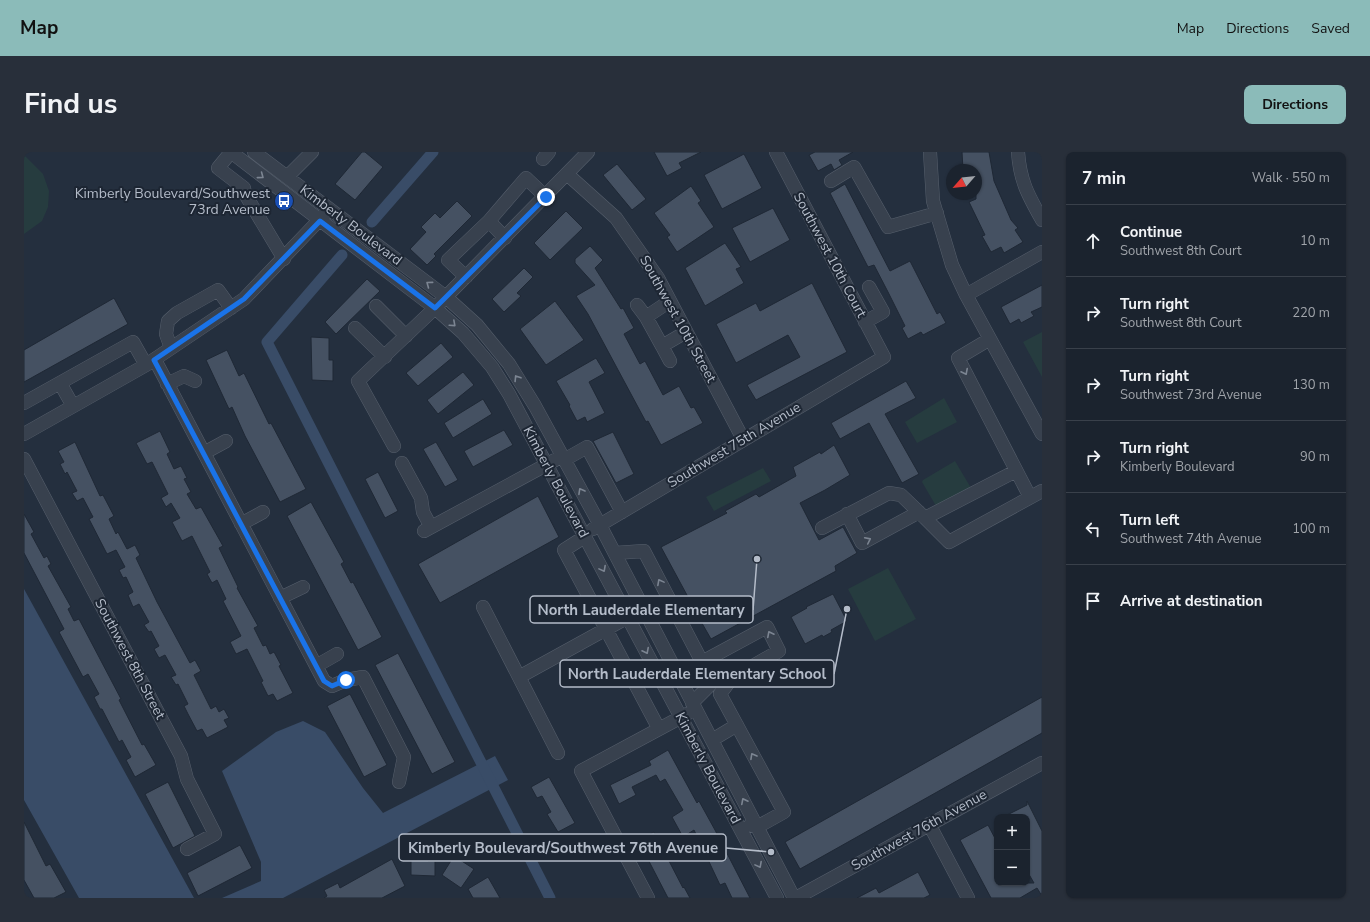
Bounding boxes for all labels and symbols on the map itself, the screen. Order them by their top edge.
north arrow [946,164,982,200]
one-way arrow [257,171,264,178]
street label: Kimberly Boulevard [296,180,406,270]
place label: Kimberly Boulevard/Southwest 73rd Avenue [75,184,270,219]
route end [537,188,555,206]
street label: Southwest 10th Court [789,189,871,321]
bus stop icon: Kimberly Boulevard/Southwest 73rd Avenue [273,190,295,212]
street label: Southwest 10th Street [635,252,721,386]
one-way arrow [426,282,433,289]
one-way arrow [448,319,456,327]
one-way arrow [960,367,967,375]
one-way arrow [515,375,522,382]
street label: Southwest 75th Avenue [664,398,804,492]
street label: Kimberly Boulevard [519,423,593,541]
one-way arrow [579,488,586,495]
one-way arrow [864,537,871,545]
one-way arrow [598,565,605,572]
one-way arrow [658,579,665,586]
street label: Southwest 8th Street [90,595,170,723]
callout: North Lauderdale Elementary [530,596,753,623]
text: North Lauderdale Elementary [537,600,745,620]
one-way arrow [768,631,775,639]
one-way arrow [641,647,649,655]
callout: North Lauderdale Elementary School [560,660,834,687]
text: North Lauderdale Elementary School [568,664,826,684]
route start [337,671,355,689]
street label: Kimberly Boulevard [671,709,745,827]
one-way arrow [751,753,758,760]
street label: Southwest 76th Avenue [848,785,990,875]
one-way arrow [741,798,748,806]
callout: Kimberly Boulevard/Southwest 76th Avenue [399,834,726,861]
text: Kimberly Boulevard/Southwest 76th Avenue [408,838,718,858]
one-way arrow [755,861,762,868]

